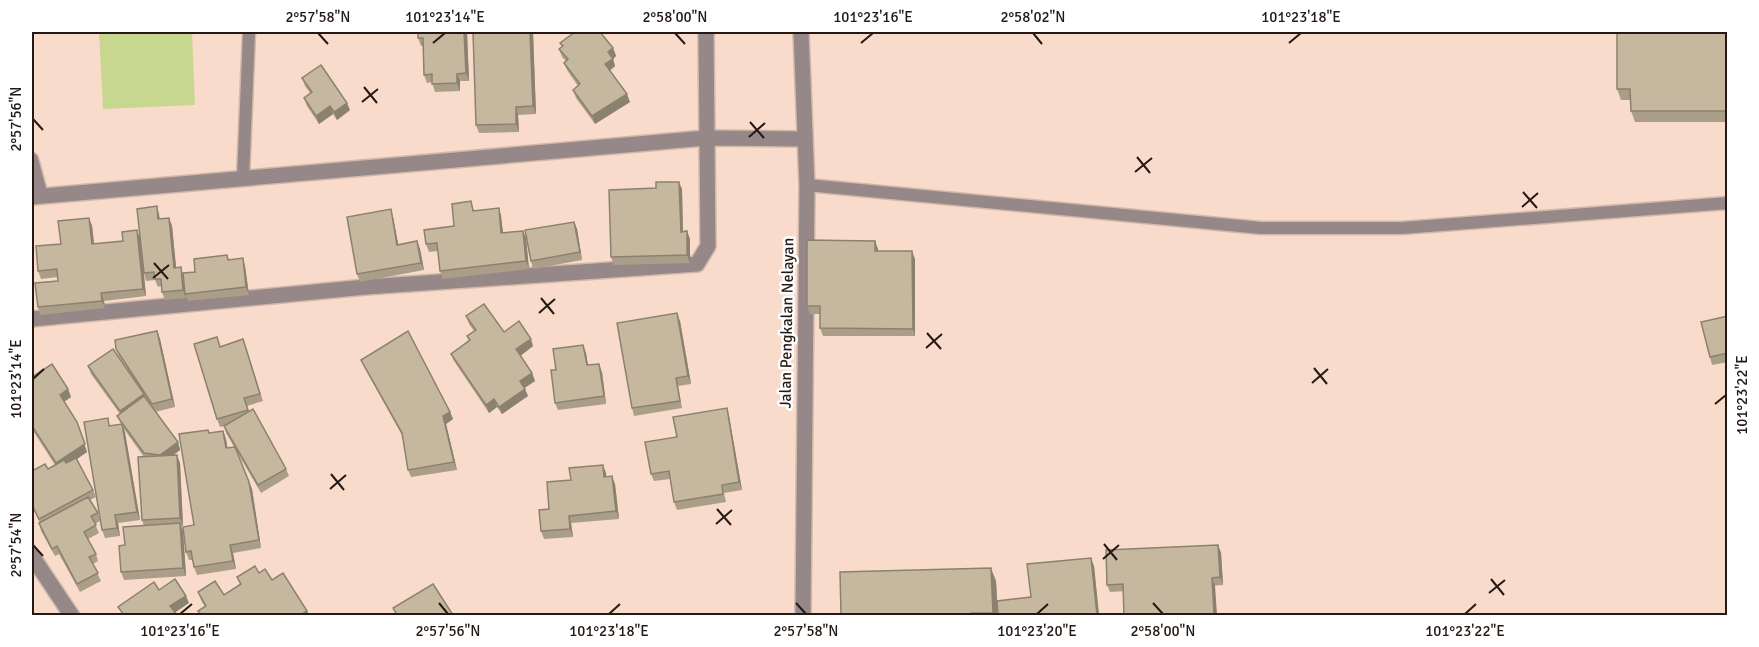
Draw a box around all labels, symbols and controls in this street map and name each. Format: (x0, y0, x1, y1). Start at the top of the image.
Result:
text: 2°57'58"N (285, 8, 351, 26)
text: 101°23'14"E (405, 8, 485, 26)
text: 2°58'00"N (642, 8, 708, 26)
text: 101°23'16"E (833, 8, 913, 26)
text: 2°58'02"N (1000, 8, 1066, 26)
text: 101°23'18"E (1261, 8, 1341, 26)
text: 2°57'56"N (7, 86, 25, 152)
street label: Jalan Pengkalan Nelayan (776, 238, 798, 408)
text: 101°23'14"E (7, 339, 25, 419)
text: 101°23'22"E (1733, 355, 1751, 435)
text: 2°57'54"N (7, 512, 25, 578)
text: 101°23'16"E (140, 622, 220, 640)
text: 2°57'56"N (415, 622, 481, 640)
text: 101°23'18"E (569, 622, 649, 640)
text: 2°57'58"N (773, 622, 839, 640)
text: 101°23'20"E (997, 622, 1077, 640)
text: 2°58'00"N (1130, 622, 1196, 640)
text: 101°23'22"E (1425, 622, 1505, 640)

